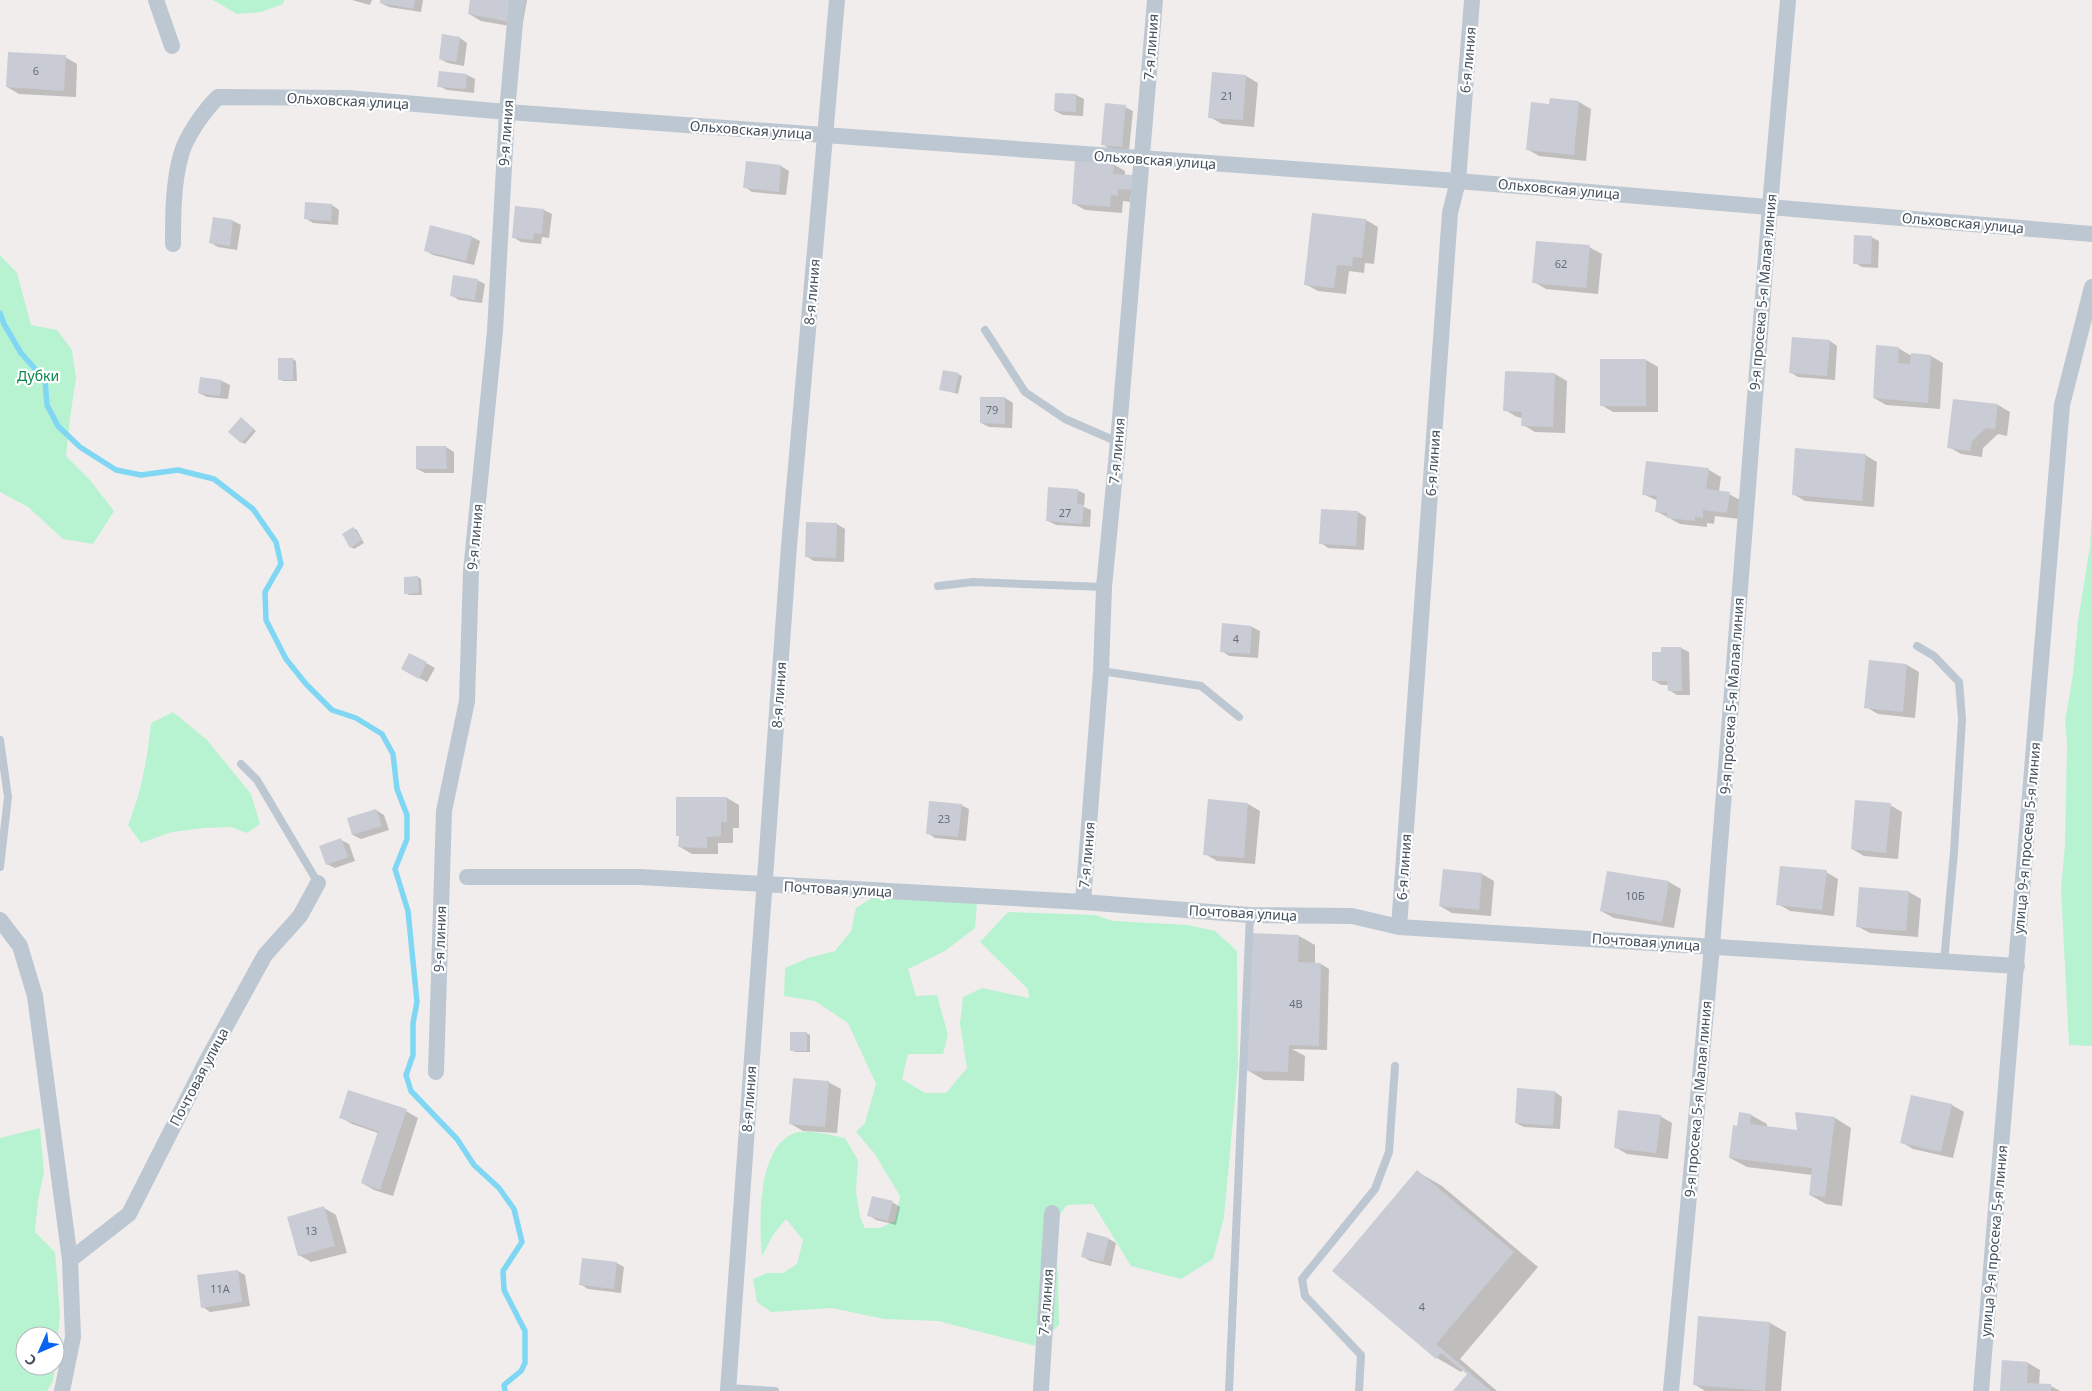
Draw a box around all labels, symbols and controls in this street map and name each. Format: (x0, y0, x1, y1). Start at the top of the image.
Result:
street label: 7-я линия (1139, 13, 1162, 81)
street label: 6-я линия (1455, 26, 1480, 94)
house number: 6 (33, 63, 39, 78)
street label: Ольховская улица (286, 88, 410, 113)
house number: 21 (1221, 88, 1233, 103)
street label: 9-я линия (494, 99, 517, 167)
street label: Ольховская улица (689, 116, 813, 143)
street label: Ольховская улица (1093, 146, 1217, 173)
street label: Ольховская улица (1497, 174, 1621, 203)
street label: 9-я просека 5-я Малая линия (1744, 193, 1781, 391)
street label: Ольховская улица (1901, 208, 2025, 237)
house number: 62 (1555, 256, 1567, 271)
street label: 8-я линия (799, 258, 824, 326)
park label: Дубки (17, 366, 59, 385)
house number: 79 (986, 402, 998, 417)
street label: 7-я линия (1104, 417, 1129, 485)
street label: 6-я линия (1421, 429, 1444, 497)
street label: 9-я линия (462, 503, 487, 571)
house number: 27 (1059, 505, 1071, 520)
street label: 9-я просека 5-я Малая линия (1715, 597, 1748, 795)
house number: 4 (1233, 631, 1240, 646)
street label: 8-я линия (767, 661, 790, 729)
street label: улица 9-я просека 5-я линия (2009, 741, 2044, 935)
house number: 23 (938, 811, 950, 826)
street label: 7-я линия (1074, 821, 1099, 889)
street label: 6-я линия (1392, 833, 1415, 901)
street label: Почтовая улица (783, 876, 893, 901)
house number: 10Б (1625, 888, 1645, 903)
street label: Почтовая улица (1188, 900, 1298, 925)
street label: 9-я линия (429, 905, 450, 973)
street label: Почтовая улица (1591, 928, 1701, 955)
house number: 4В (1289, 996, 1303, 1011)
street label: 9-я просека 5-я Малая линия (1679, 1000, 1716, 1198)
street label: Почтовая улица (165, 1024, 232, 1129)
street label: 8-я линия (737, 1065, 760, 1133)
street label: улица 9-я просека 5-я линия (1976, 1144, 2011, 1338)
house number: 13 (305, 1223, 317, 1238)
street label: 7-я линия (1034, 1268, 1057, 1336)
house number: 11А (210, 1281, 231, 1296)
house number: 4 (1419, 1299, 1426, 1314)
north arrow (15, 1326, 65, 1376)
text: С (21, 1351, 40, 1370)

